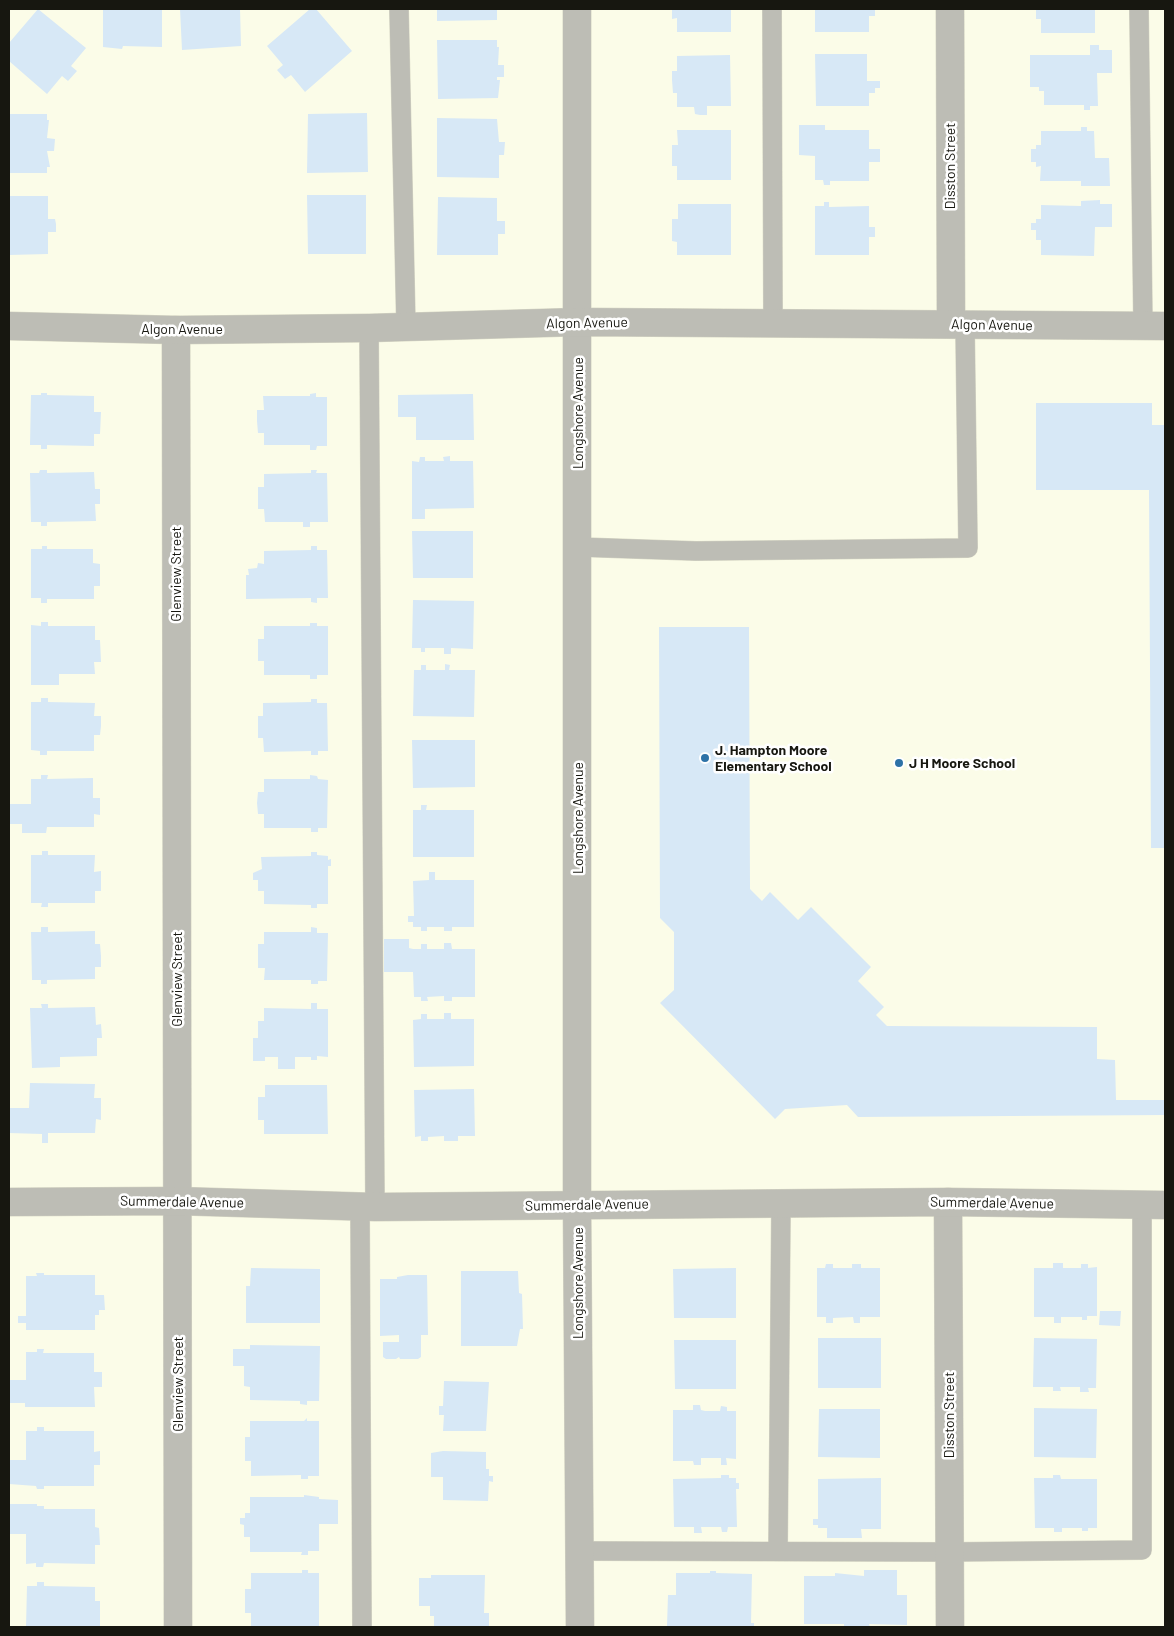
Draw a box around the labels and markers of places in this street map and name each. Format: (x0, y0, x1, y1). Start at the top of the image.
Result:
place label: J. Hampton Moore Elementary School (715, 742, 832, 774)
marker: J. Hampton Moore Elementary School (699, 752, 711, 764)
place label: J H Moore School (909, 755, 1015, 771)
marker: J H Moore School (893, 757, 905, 769)

